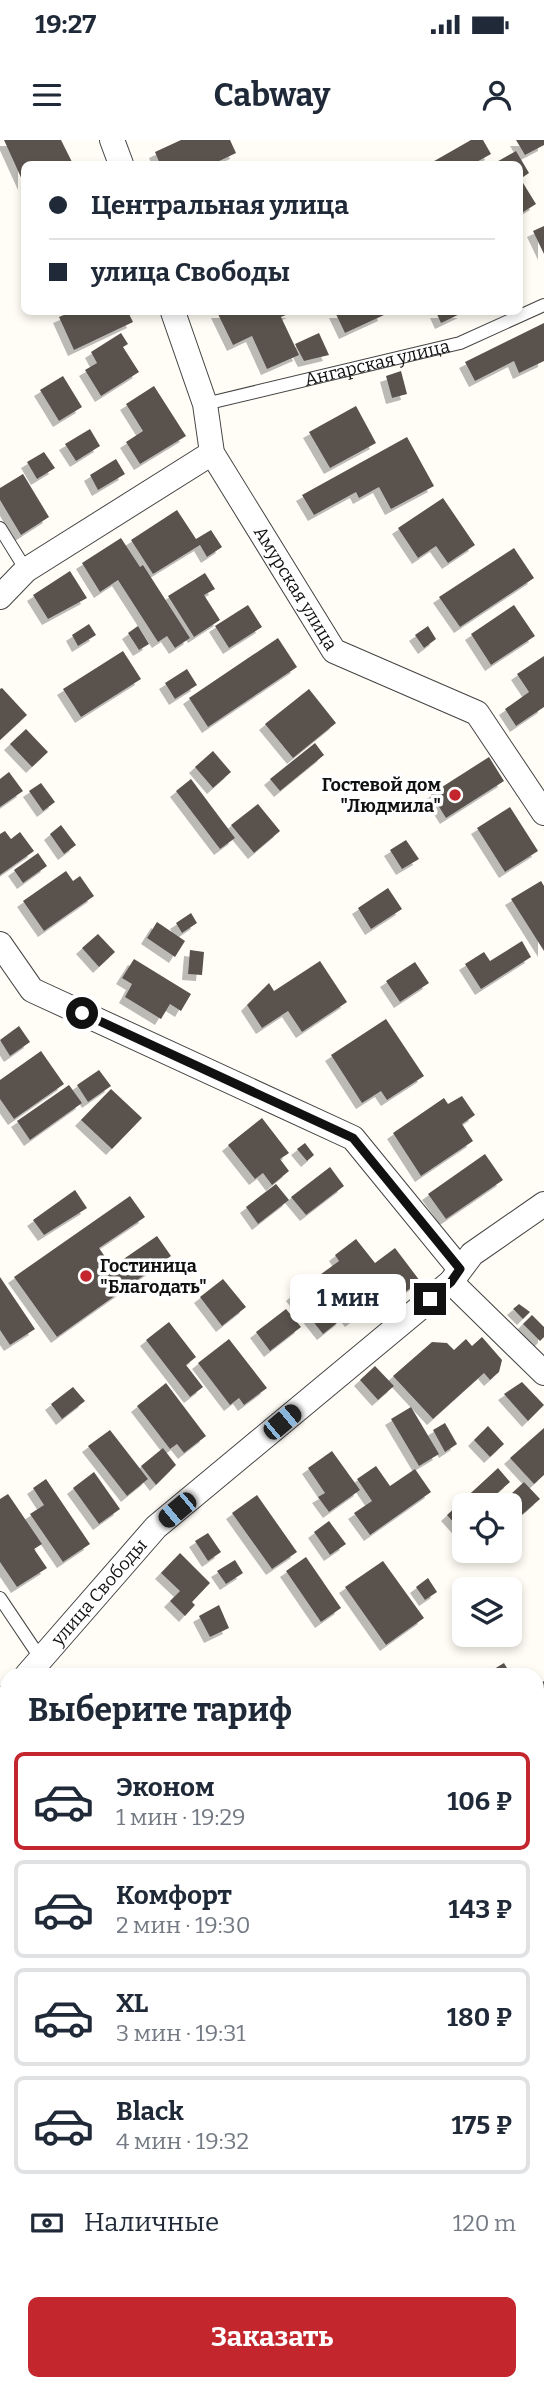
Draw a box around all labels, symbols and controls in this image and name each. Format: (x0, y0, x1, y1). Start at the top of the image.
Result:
text: 19:27 (35, 9, 96, 40)
icon: menu (28, 76, 66, 114)
text: Cabway (214, 76, 330, 114)
icon: person (478, 76, 516, 114)
text: Центральная улица (91, 190, 349, 221)
text: улица Свободы (91, 257, 290, 288)
street label: Ангарская улица (302, 335, 452, 391)
street label: Амурская улица (249, 522, 342, 655)
place label: Гостевой дом "Людмила" (322, 774, 441, 817)
marker: Гостевой дом "Людмила" (447, 787, 463, 803)
route start (66, 997, 98, 1029)
place label: Гостиница "Благодать" (100, 1255, 207, 1298)
marker: Гостиница "Благодать" (78, 1268, 94, 1284)
callout: 1 мин (290, 1274, 406, 1324)
route end (414, 1283, 446, 1315)
text: 1 мин (317, 1284, 379, 1312)
car (260, 1400, 305, 1444)
car (155, 1488, 200, 1532)
map controls (452, 1493, 522, 1647)
button: locate (452, 1493, 522, 1563)
street label: улица Свободы (46, 1534, 152, 1651)
button: layers (452, 1577, 522, 1647)
text: Выберите тариф (28, 1691, 292, 1729)
icon: car (32, 1770, 95, 1833)
text: Эконом (116, 1772, 215, 1803)
text: 106 ₽ (447, 1786, 512, 1817)
text: 1 мин · 19:29 (116, 1803, 245, 1831)
icon: car (32, 1878, 95, 1941)
text: Комфорт (116, 1880, 232, 1911)
text: 143 ₽ (448, 1894, 512, 1925)
text: 2 мин · 19:30 (116, 1911, 250, 1939)
icon: car (32, 1986, 95, 2049)
text: XL (116, 1988, 148, 2019)
text: 180 ₽ (447, 2002, 512, 2033)
text: 3 мин · 19:31 (116, 2019, 246, 2047)
icon: car (32, 2094, 95, 2157)
text: Black (116, 2096, 184, 2127)
text: 175 ₽ (451, 2110, 512, 2141)
text: 4 мин · 19:32 (116, 2127, 249, 2155)
icon: cash (28, 2204, 66, 2242)
text: Наличные (84, 2207, 219, 2238)
text: 120 m (453, 2209, 516, 2237)
button: Заказать (28, 2297, 516, 2377)

